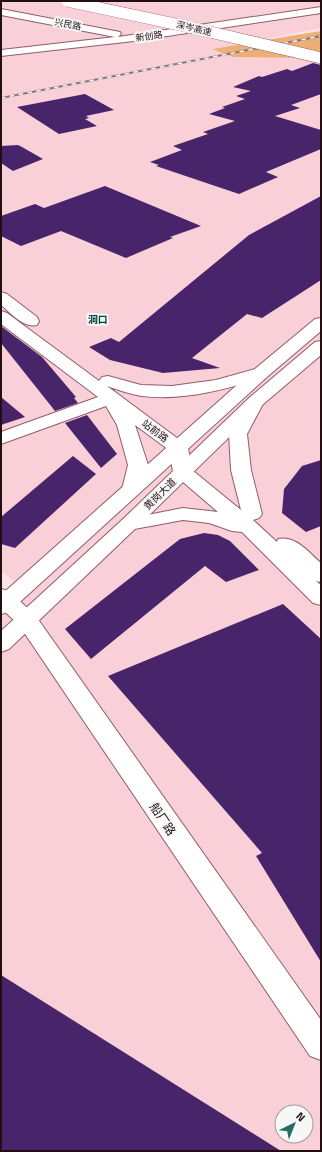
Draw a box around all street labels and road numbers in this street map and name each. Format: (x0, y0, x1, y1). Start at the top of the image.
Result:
street label: 兴民路 (54, 15, 82, 33)
street label: 深岑高速 (175, 18, 213, 38)
street label: 新创路 (135, 28, 163, 44)
street label: 站前路 (139, 416, 171, 446)
street label: 黄岗大道 (140, 475, 180, 513)
street label: 船厂路 (145, 799, 181, 839)

